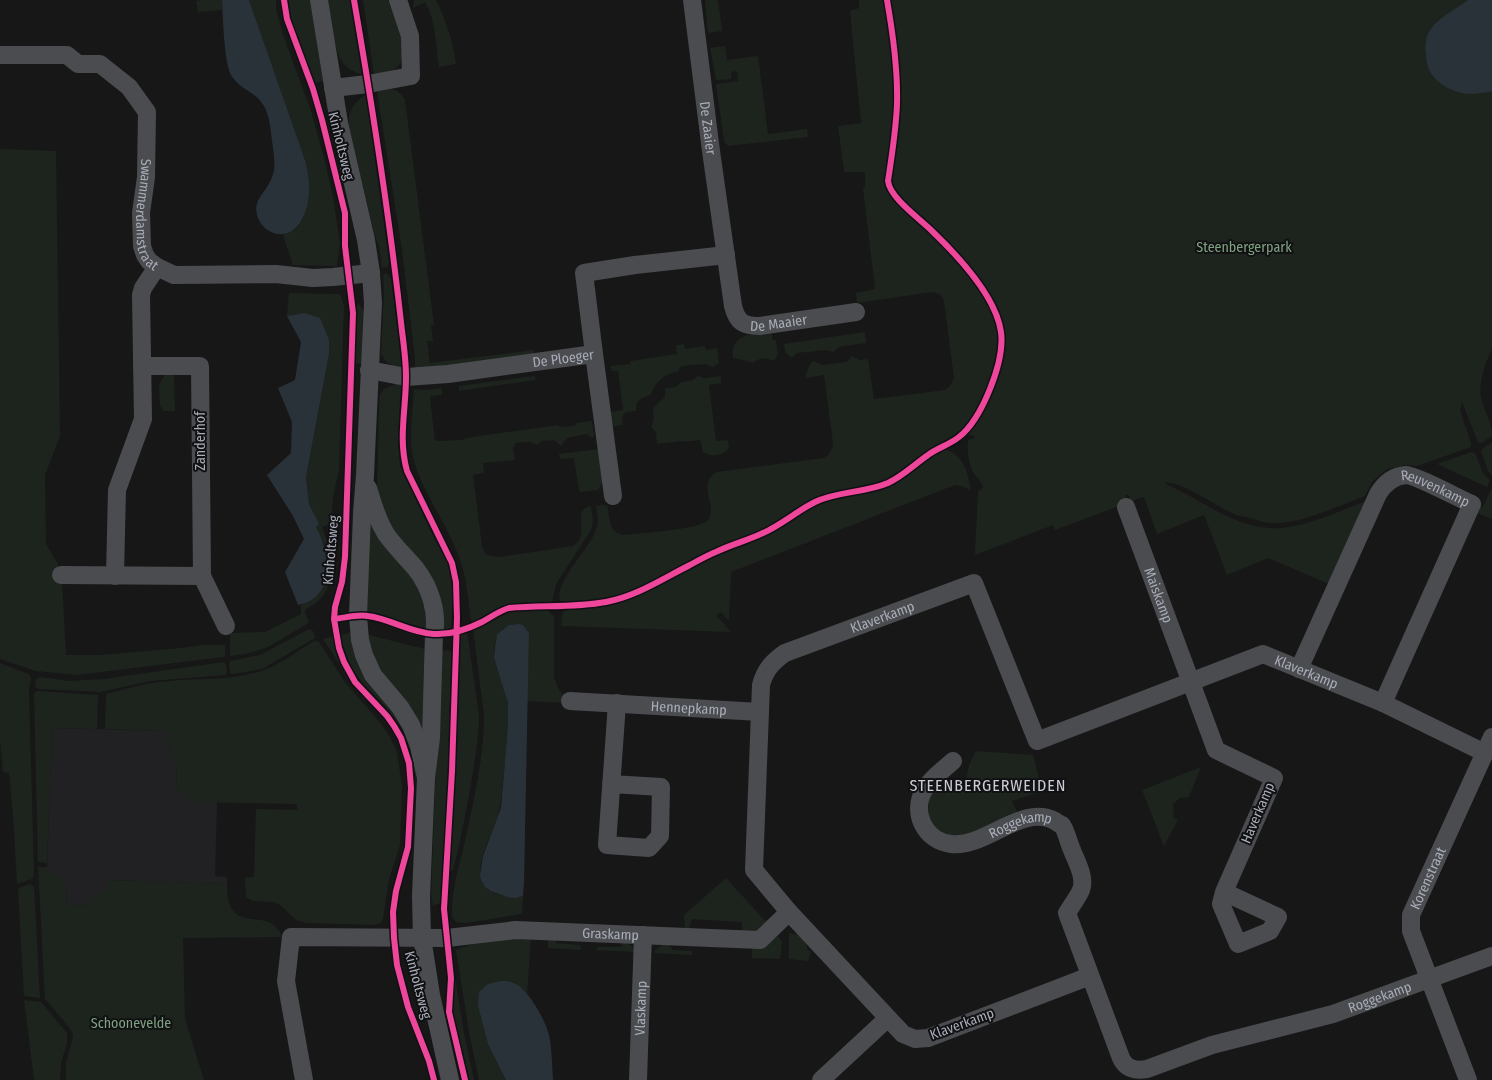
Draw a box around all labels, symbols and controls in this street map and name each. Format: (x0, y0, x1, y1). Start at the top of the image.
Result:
street label: De Zaaier (696, 100, 720, 156)
street label: Kinholtsweg (324, 110, 358, 182)
street label: Swammerdamstraat (132, 159, 162, 274)
park label: Steenbergerpark (1196, 239, 1292, 256)
street label: De Maaier (749, 311, 808, 335)
street label: De Ploeger (531, 346, 595, 371)
street label: Zanderhof (192, 410, 209, 470)
street label: Reuvenkamp (1400, 466, 1472, 510)
street label: Kinholtsweg (319, 514, 343, 586)
street label: Maiskamp (1141, 565, 1177, 625)
street label: Klaverkamp (848, 597, 917, 637)
street label: Klaverkamp (1272, 651, 1341, 692)
street label: Hennepkamp (650, 697, 727, 719)
district label: STEENBERGERWEIDEN (909, 776, 1067, 795)
street label: Haverkamp (1238, 780, 1278, 846)
street label: Roggekamp (986, 808, 1054, 842)
street label: Korenstraat (1406, 844, 1449, 912)
street label: Graskamp (582, 924, 639, 944)
street label: Kinholtsweg (401, 949, 435, 1021)
street label: Roggekamp (1346, 978, 1414, 1016)
street label: Vlaskamp (631, 980, 650, 1036)
street label: Klaverkamp (928, 1005, 996, 1043)
park label: Schoonevelde (91, 1015, 171, 1032)

